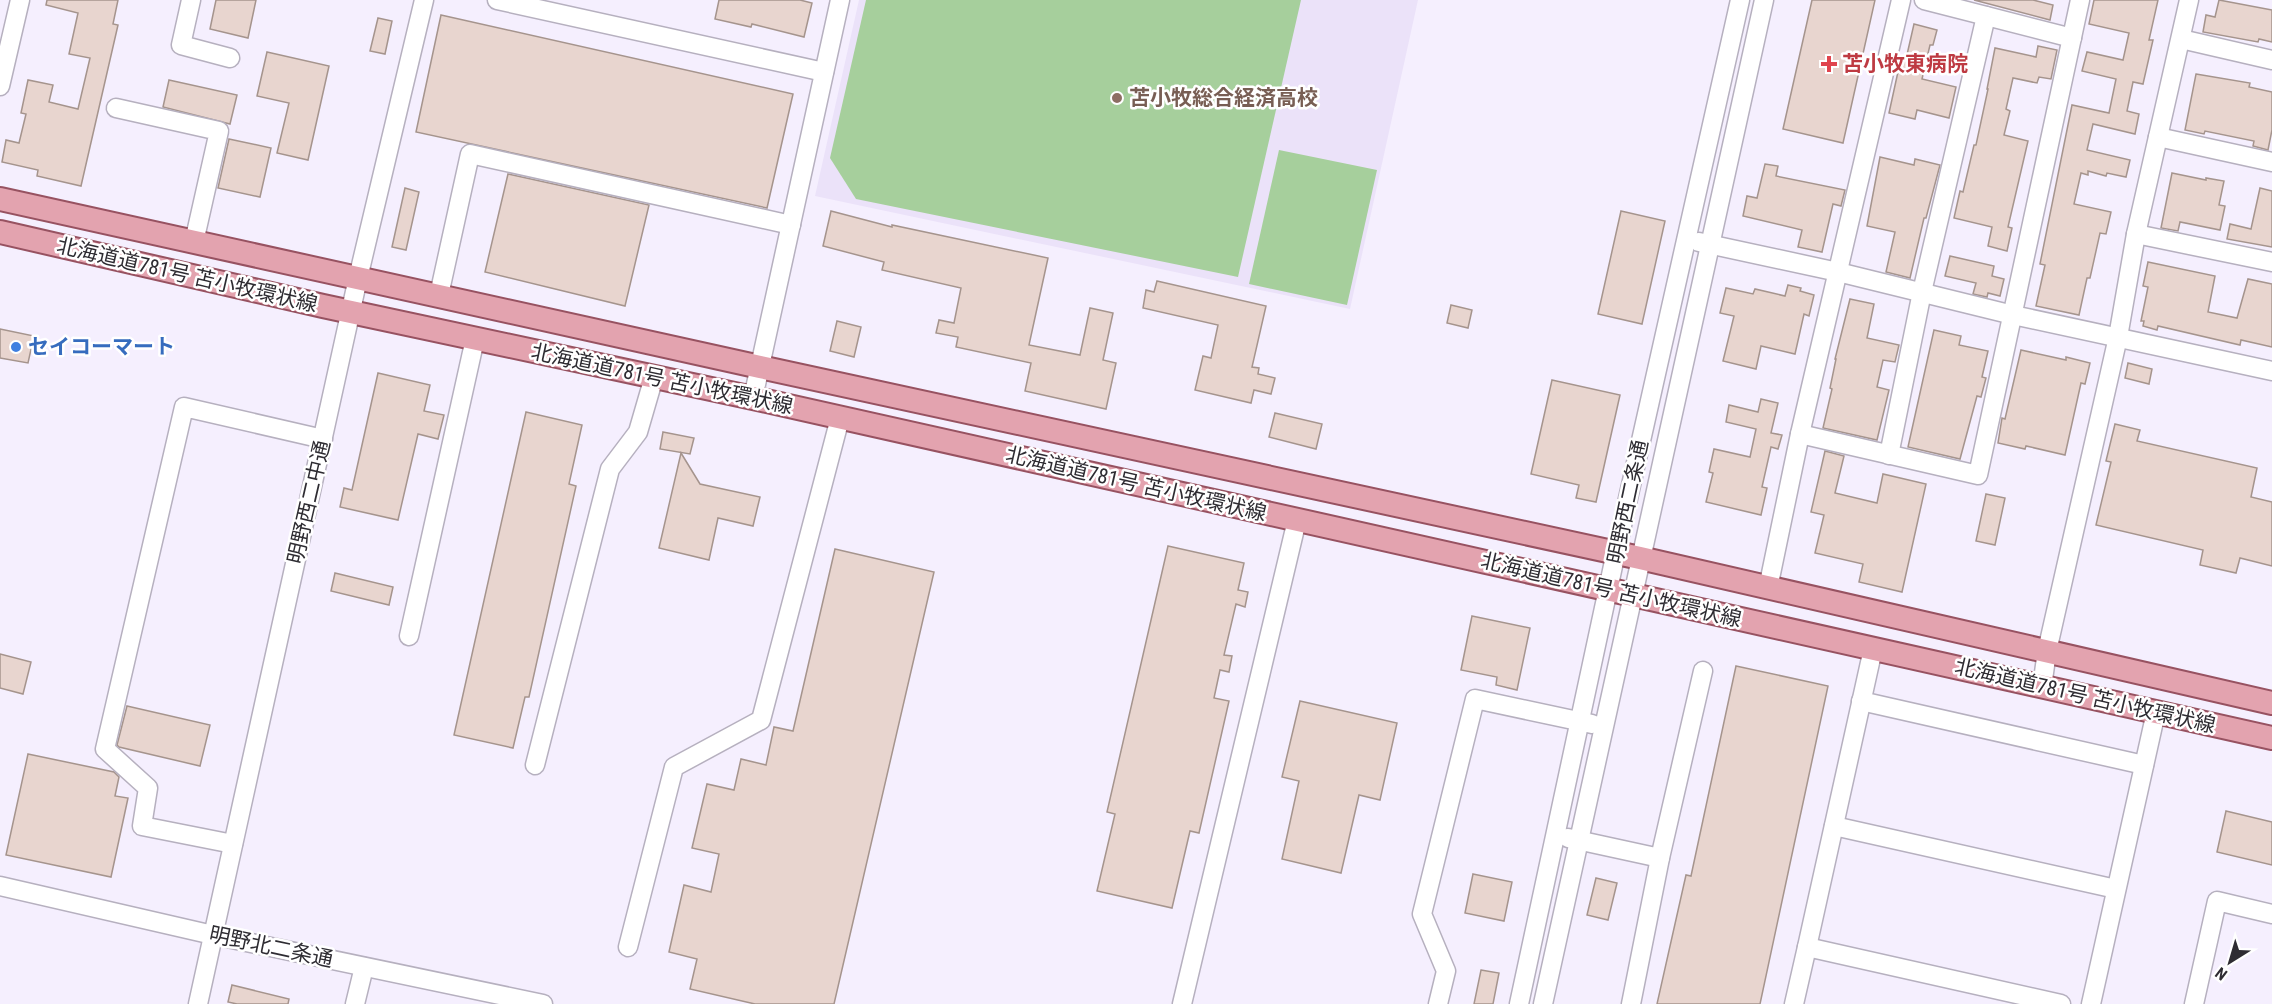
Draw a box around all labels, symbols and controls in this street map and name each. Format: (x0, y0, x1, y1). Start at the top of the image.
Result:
place label: 苫小牧東病院 (1842, 52, 1968, 76)
marker: 苫小牧東病院 (1820, 55, 1838, 73)
place label: 苫小牧総合経済高校 (1129, 86, 1318, 110)
marker: 苫小牧総合経済高校 (1110, 91, 1124, 105)
street label: 北海道道781号 苫小牧環状線 (54, 233, 320, 317)
place label: セイコーマート (28, 335, 175, 359)
marker: セイコーマート (9, 340, 23, 354)
street label: 北海道道781号 苫小牧環状線 (529, 340, 795, 418)
street label: 明野西二中通 (283, 438, 335, 566)
street label: 明野西二条通 (1603, 438, 1653, 566)
street label: 北海道道781号 苫小牧環状線 (1003, 442, 1269, 526)
street label: 北海道道781号 苫小牧環状線 (1478, 548, 1744, 632)
street label: 北海道道781号 苫小牧環状線 (1952, 654, 2218, 738)
street label: 明野北二条通 (207, 922, 335, 972)
north arrow (2200, 932, 2260, 992)
text: N (2212, 963, 2231, 984)

